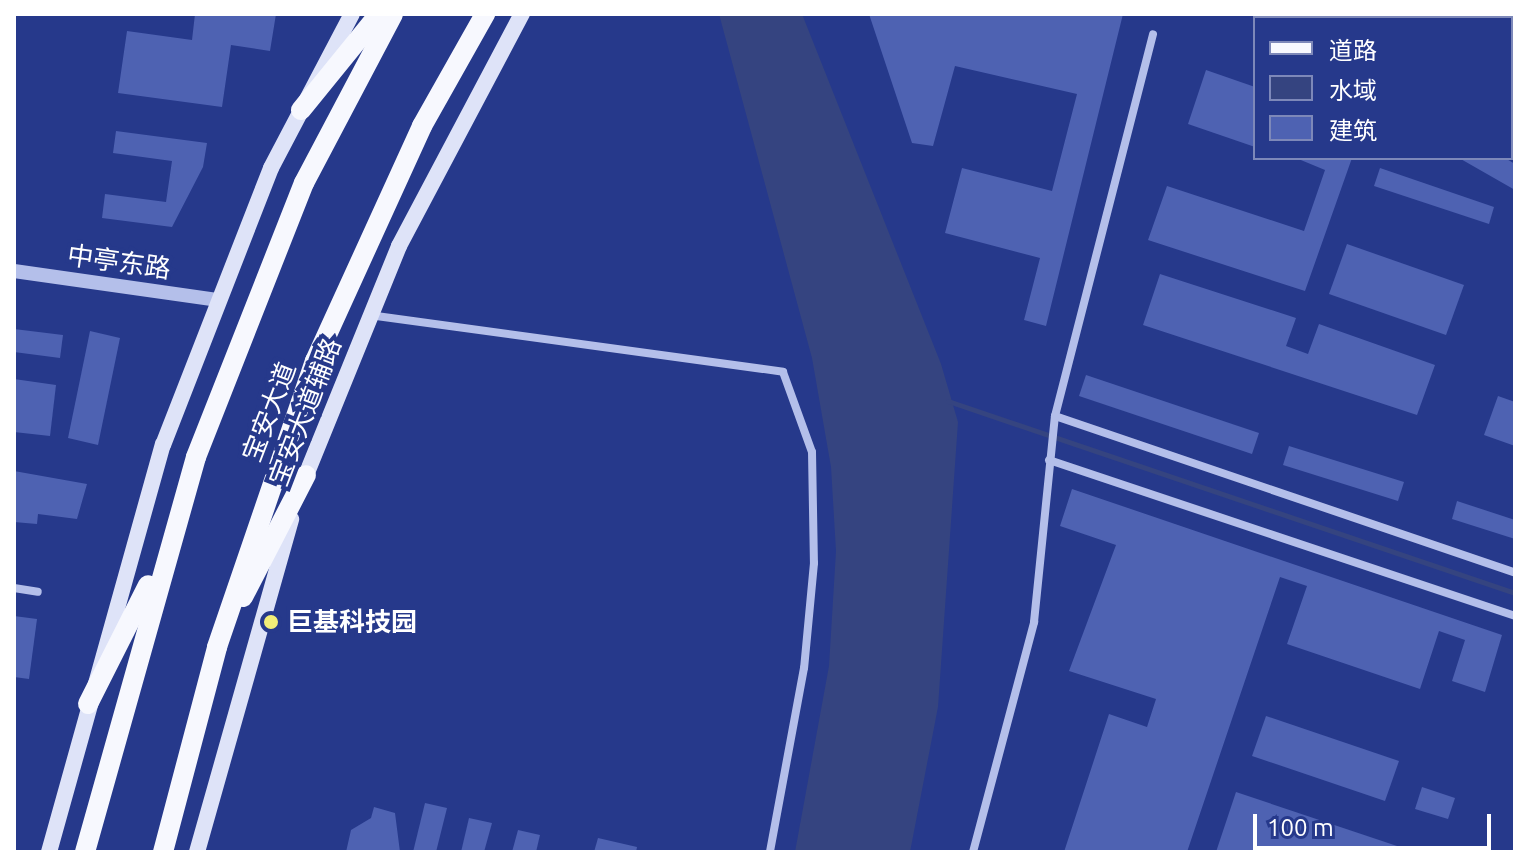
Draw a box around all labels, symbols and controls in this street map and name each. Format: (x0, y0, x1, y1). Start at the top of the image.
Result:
legend (1253, 16, 1513, 160)
text: 道路 (1329, 37, 1377, 64)
text: 水域 (1329, 77, 1377, 104)
text: 建筑 (1329, 117, 1377, 144)
street label: 中亭东路 (65, 239, 173, 285)
street label: 宝安大道辅路 (262, 334, 348, 490)
street label: 宝安大道 (236, 358, 302, 466)
place label: 巨基科技园 (287, 606, 417, 638)
marker: 巨基科技园 (262, 613, 280, 631)
scale bar (1257, 798, 1495, 848)
text: 100 m (1267, 814, 1334, 841)

